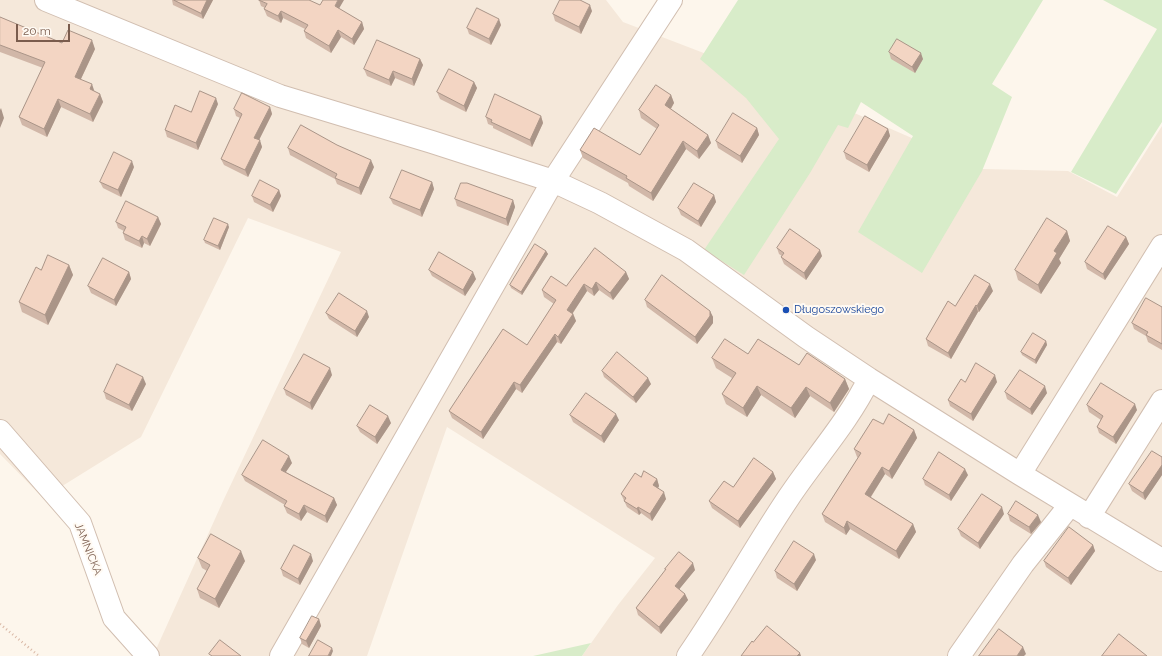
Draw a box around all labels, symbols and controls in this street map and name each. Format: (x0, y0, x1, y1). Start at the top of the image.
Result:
scale bar (18, 16, 72, 42)
text: 20 m (23, 24, 51, 38)
place label: Długoszowskiego (794, 303, 884, 317)
marker: Długoszowskiego (781, 305, 791, 315)
street label: JAMNICKA (71, 521, 105, 577)

